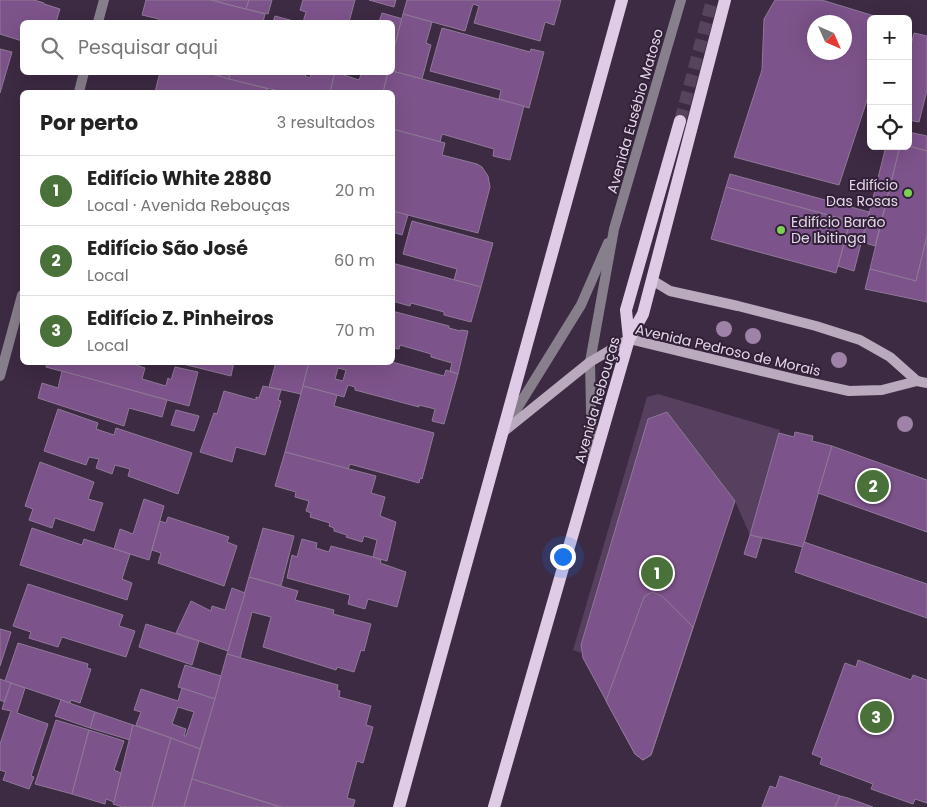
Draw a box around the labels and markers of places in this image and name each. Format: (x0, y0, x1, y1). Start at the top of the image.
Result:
place label: Edifício Das Rosas (826, 175, 898, 211)
marker: Edifício Das Rosas (902, 187, 914, 199)
place label: Edifício Barão De Ibitinga (791, 212, 886, 248)
marker: Edifício Barão De Ibitinga (775, 224, 787, 236)
pin: 2 (857, 467, 889, 505)
pin: 1 (641, 554, 673, 592)
pin: 3 (860, 698, 892, 736)

